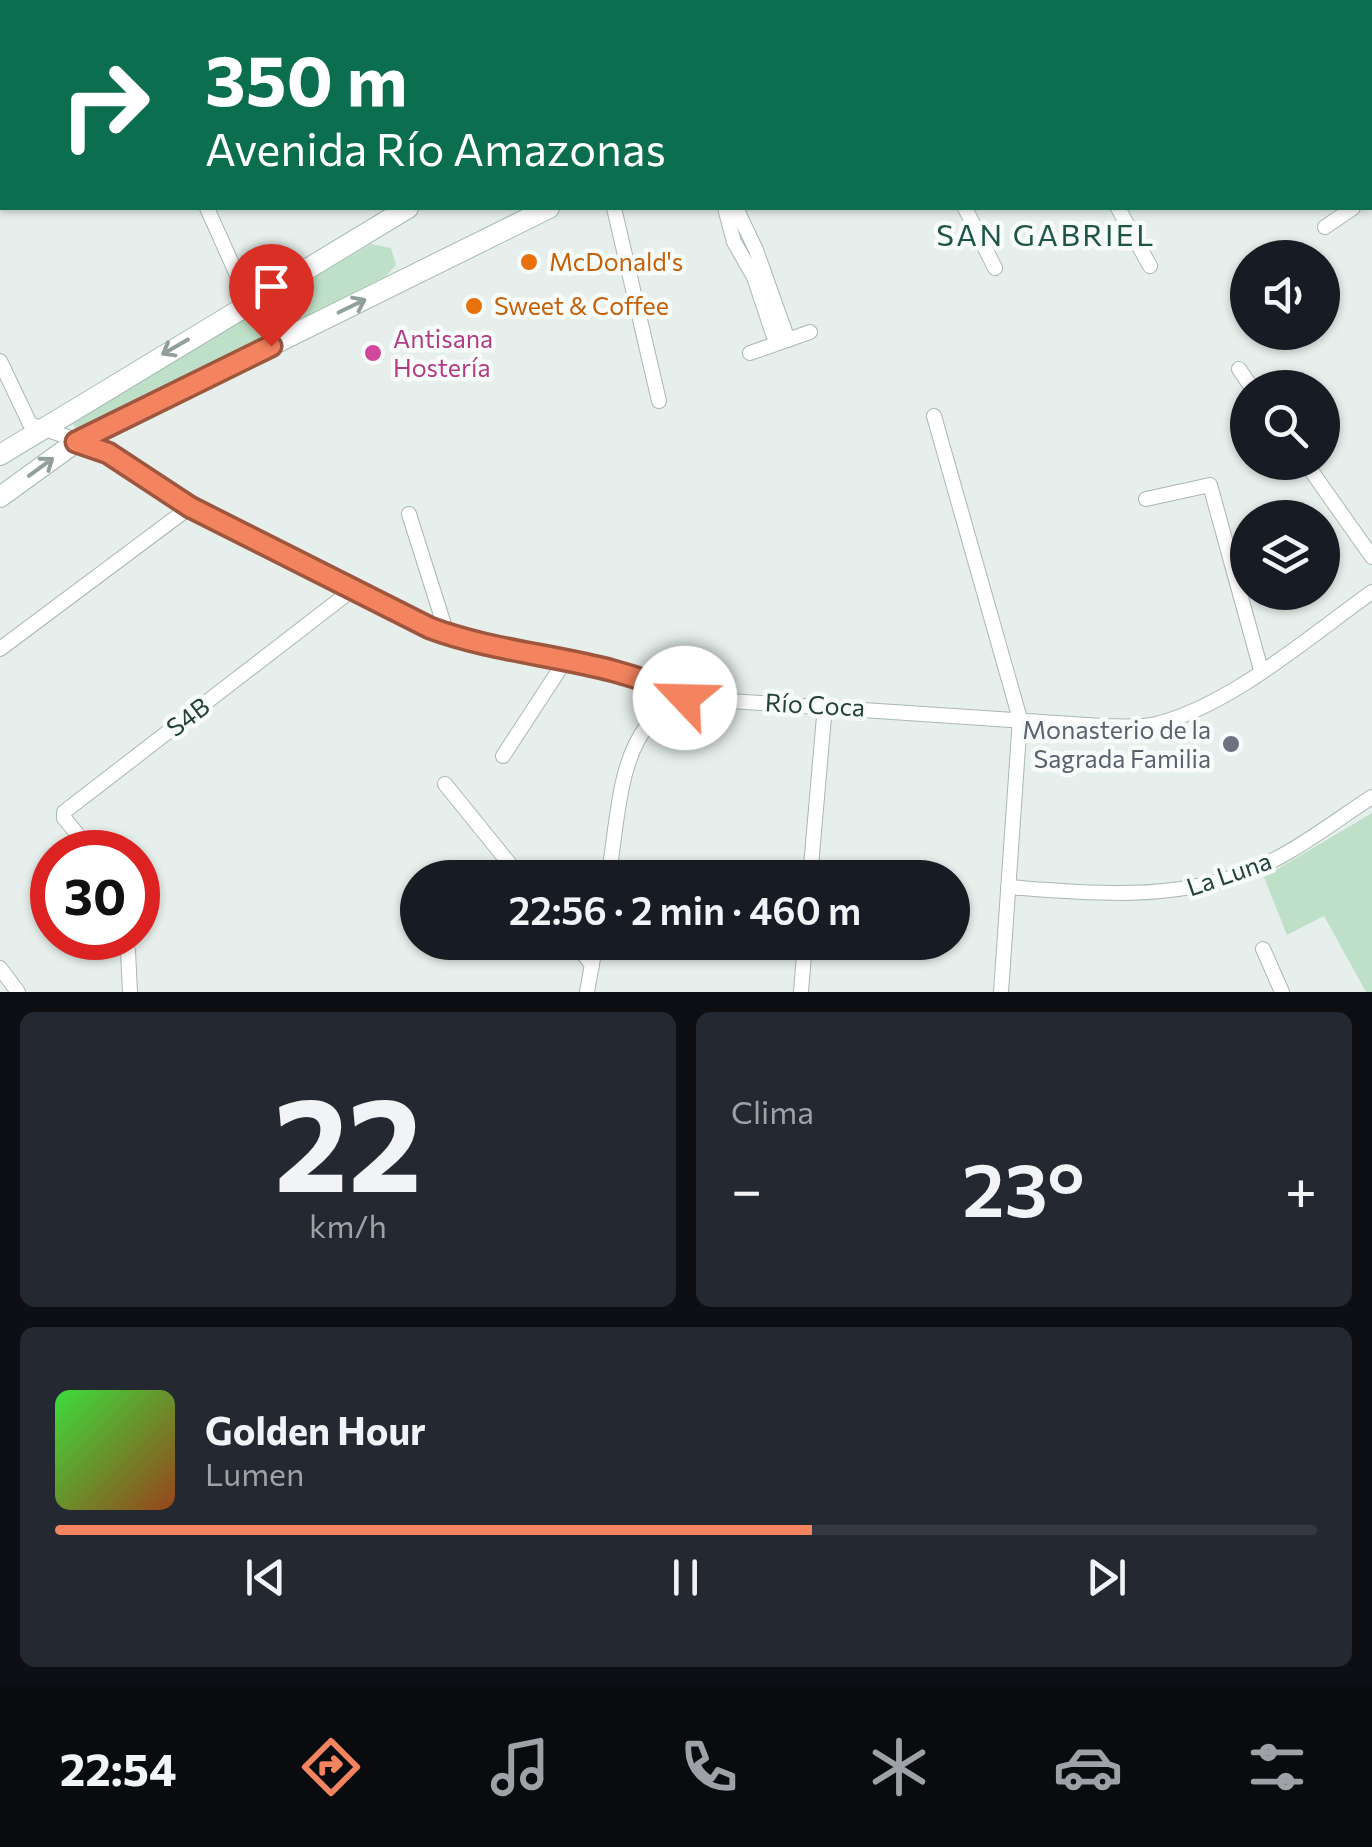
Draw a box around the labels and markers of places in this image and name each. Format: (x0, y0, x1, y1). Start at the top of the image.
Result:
pin (229, 244, 314, 347)
place label: McDonald's (549, 246, 683, 276)
marker: McDonald's (518, 251, 540, 273)
place label: Sweet & Coffee (494, 290, 669, 320)
marker: Sweet & Coffee (463, 295, 485, 317)
place label: Antisana Hostería (393, 323, 493, 382)
marker: Antisana Hostería (362, 342, 384, 364)
place label: Monasterio de la Sagrada Familia (1022, 714, 1211, 773)
marker: Monasterio de la Sagrada Familia (1220, 733, 1242, 755)

